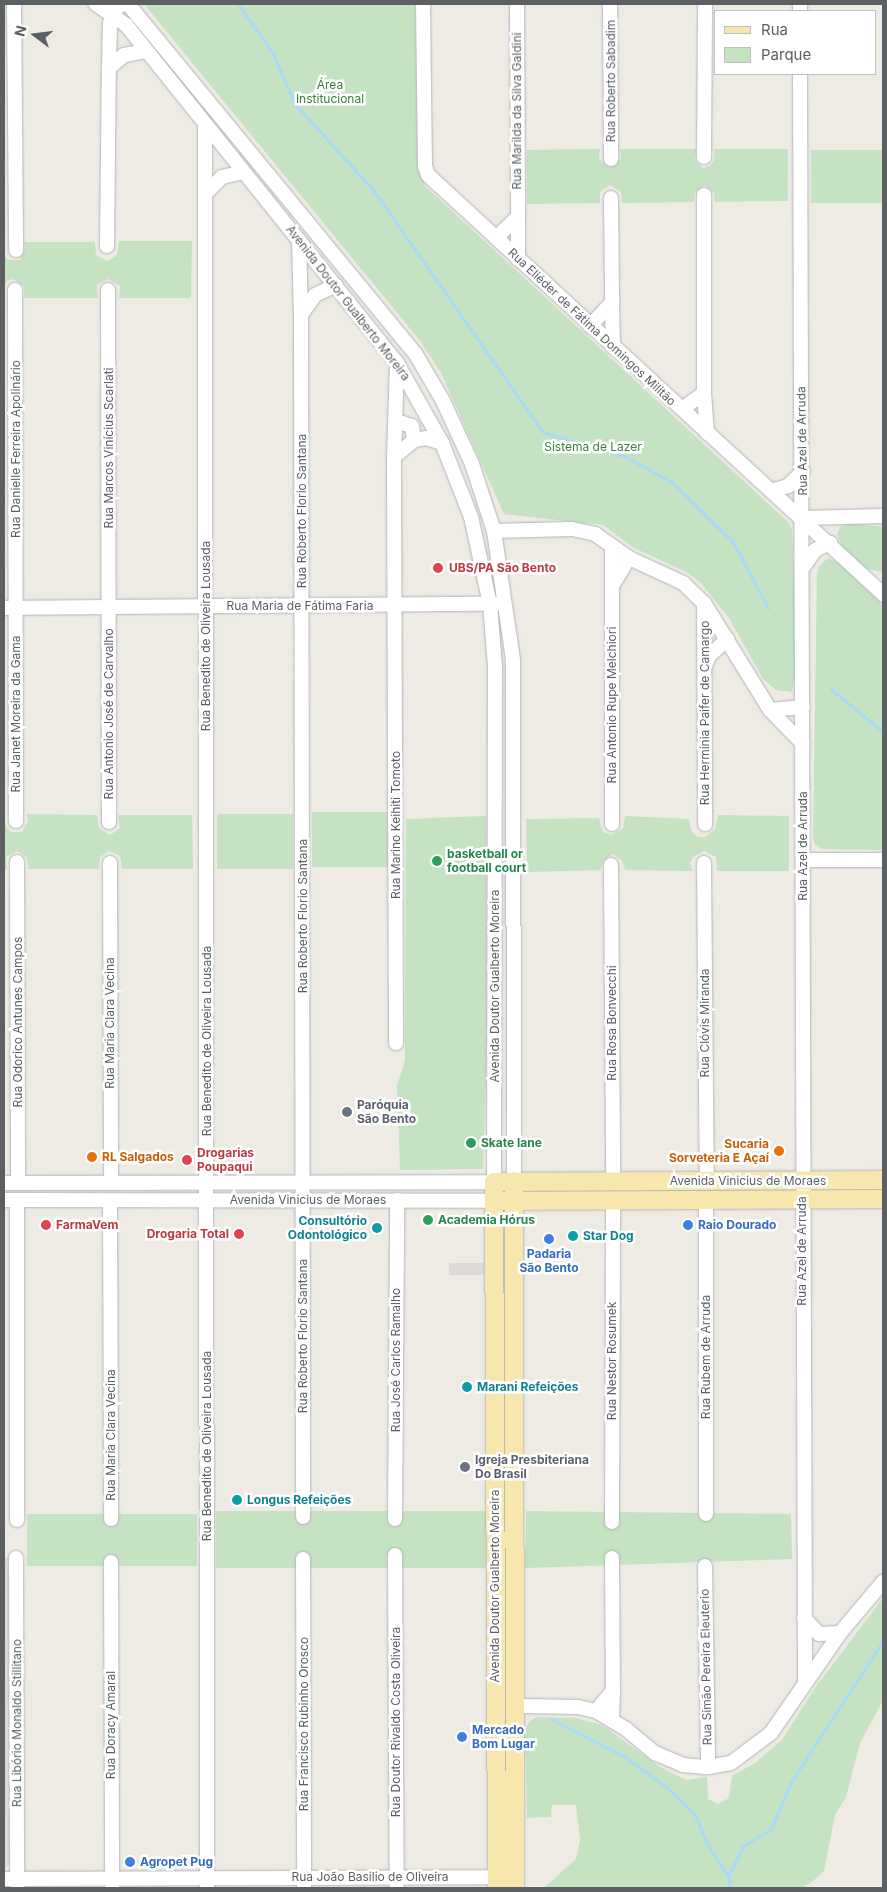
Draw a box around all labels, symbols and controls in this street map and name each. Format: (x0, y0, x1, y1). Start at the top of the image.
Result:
north arrow (10, 10, 60, 60)
legend (714, 10, 877, 75)
street label: Rua Roberto Sabadim (604, 20, 618, 142)
text: Rua (761, 20, 788, 39)
text: N (10, 24, 30, 38)
street label: Rua Marilda da Silva Galdini (510, 32, 524, 190)
text: Parque (761, 45, 811, 64)
park label: Área Institucional (296, 78, 364, 106)
street label: Avenida Doutor Gualberto Moreira (283, 223, 413, 383)
street label: Rua Eliéder de Fátima Domingos Militão (505, 245, 679, 409)
street label: Rua Danielle Ferreira Apolinário (9, 360, 23, 538)
street label: Rua Marcos Vinícius Scarlati (102, 368, 116, 528)
street label: Rua Azel de Arruda (794, 386, 810, 496)
street label: Rua Roberto Florio Santana (295, 434, 309, 588)
park label: Sistema de Lazer (544, 440, 642, 454)
street label: Rua Benedito de Oliveira Lousada (199, 541, 213, 731)
marker: UBS/PA São Bento (431, 561, 445, 575)
place label: UBS/PA São Bento (449, 561, 556, 575)
street label: Rua Maria de Fátima Faria (227, 599, 373, 613)
street label: Rua Hermínia Paifer de Camargo (698, 621, 712, 805)
street label: Rua Antonio Rupe Melchiori (605, 627, 619, 783)
street label: Rua Antonio José de Carvalho (102, 628, 116, 800)
street label: Rua Janet Moreira da Gama (9, 635, 23, 793)
street label: Rua Marino Keihiti Tomoto (389, 751, 403, 899)
street label: Rua Azel de Arruda (796, 791, 810, 901)
street label: Rua Roberto Florio Santana (296, 839, 310, 993)
place label: basketball or football court (447, 847, 526, 875)
marker: basketball or football court (431, 855, 443, 867)
street label: Avenida Doutor Gualberto Moreira (488, 890, 502, 1082)
street label: Rua Odorico Antunes Campos (11, 937, 25, 1107)
street label: Rua Benedito de Oliveira Lousada (200, 946, 214, 1136)
street label: Rua Maria Clara Vecina (103, 957, 117, 1089)
street label: Rua Rosa Bonvecchi (605, 965, 619, 1081)
street label: Rua Clóvis Miranda (698, 968, 712, 1078)
place label: Paróquia São Bento (357, 1098, 416, 1126)
marker: Paróquia São Bento (341, 1106, 353, 1118)
place label: Skate lane (481, 1136, 542, 1150)
marker: Skate lane (465, 1137, 477, 1149)
place label: Sucaria Sorveteria E Açaí (669, 1137, 769, 1165)
marker: Sucaria Sorveteria E Açaí (773, 1145, 785, 1157)
place label: Drogarias Poupaqui (197, 1146, 254, 1174)
place label: RL Salgados (102, 1150, 174, 1164)
marker: RL Salgados (86, 1151, 98, 1163)
marker: Drogarias Poupaqui (181, 1154, 193, 1166)
street label: Avenida Vinicius de Moraes (670, 1174, 826, 1188)
street label: Avenida Vinicius de Moraes (230, 1193, 386, 1207)
street label: Rua Azel de Arruda (795, 1196, 809, 1306)
place label: Academia Hórus (438, 1213, 535, 1227)
place label: Consultório Odontológico (288, 1214, 367, 1242)
marker: Academia Hórus (422, 1214, 434, 1226)
place label: FarmaVem (56, 1218, 118, 1232)
place label: Raio Dourado (698, 1218, 776, 1232)
marker: FarmaVem (40, 1219, 52, 1231)
marker: Raio Dourado (682, 1219, 694, 1231)
marker: Consultório Odontológico (371, 1222, 383, 1234)
place label: Drogaria Total (147, 1227, 229, 1241)
marker: Drogaria Total (233, 1228, 245, 1240)
place label: Star Dog (583, 1229, 634, 1243)
marker: Star Dog (567, 1230, 579, 1242)
marker: Padaria São Bento (543, 1233, 555, 1245)
place label: Padaria São Bento (519, 1247, 579, 1275)
street label: Rua Roberto Florio Santana (296, 1259, 310, 1413)
street label: Rua José Carlos Ramalho (389, 1288, 403, 1432)
street label: Rua Rubem de Arruda (699, 1295, 713, 1419)
street label: Rua Nestor Rosumek (605, 1302, 619, 1420)
street label: Rua Benedito de Oliveira Lousada (200, 1351, 214, 1541)
street label: Rua Maria Clara Vecina (104, 1369, 118, 1501)
place label: Marani Refeições (477, 1380, 578, 1394)
marker: Marani Refeições (461, 1381, 473, 1393)
place label: Igreja Presbiteriana Do Brasil (475, 1453, 589, 1481)
marker: Igreja Presbiteriana Do Brasil (459, 1461, 471, 1473)
street label: Avenida Doutor Gualberto Moreira (488, 1490, 502, 1682)
place label: Longus Refeições (247, 1493, 351, 1507)
marker: Longus Refeições (231, 1494, 243, 1506)
street label: Rua Simão Pereira Eleuterio (697, 1589, 715, 1745)
street label: Rua Doutor Rivaldo Costa Oliveira (389, 1627, 403, 1817)
street label: Rua Francisco Rubinho Orosco (297, 1637, 311, 1811)
street label: Rua Libório Monaldo Stillitano (10, 1639, 24, 1807)
street label: Rua Doracy Amaral (104, 1671, 118, 1779)
place label: Mercado Bom Lugar (472, 1723, 535, 1751)
marker: Mercado Bom Lugar (456, 1731, 468, 1743)
place label: Agropet Pug (140, 1855, 213, 1869)
marker: Agropet Pug (124, 1856, 136, 1868)
street label: Rua João Basilio de Oliveira (292, 1870, 448, 1884)

